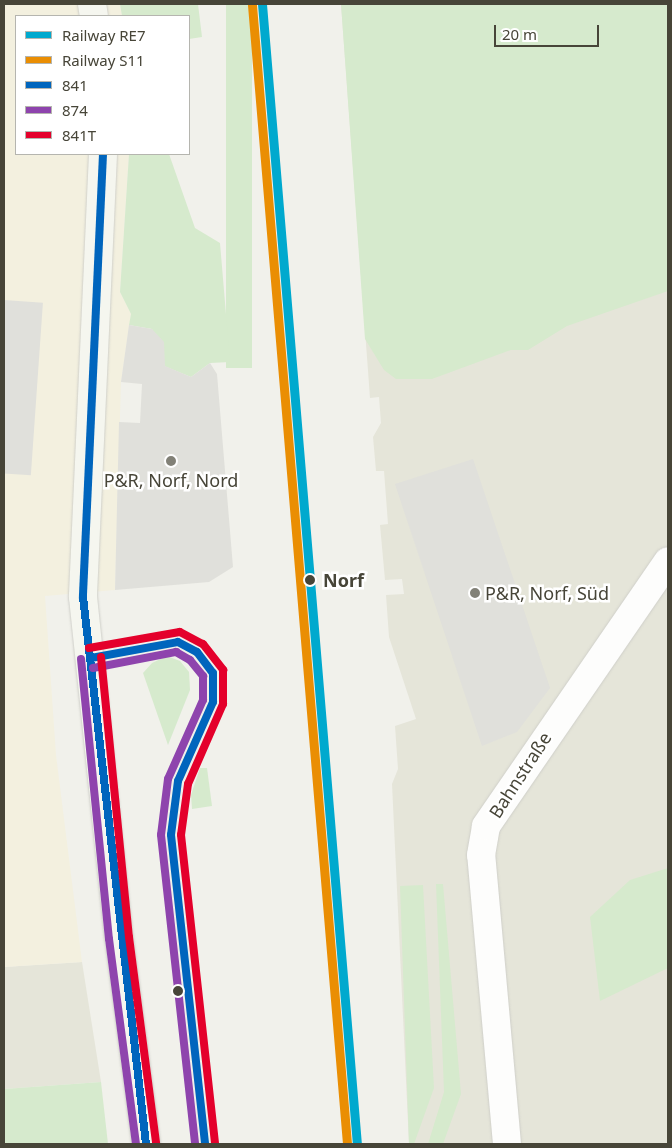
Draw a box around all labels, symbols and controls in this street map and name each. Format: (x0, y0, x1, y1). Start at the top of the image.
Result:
legend (15, 15, 190, 155)
scale bar (497, 15, 602, 47)
text: 20 m (502, 24, 537, 44)
text: Railway RE7 (62, 25, 146, 45)
text: Railway S11 (62, 50, 145, 70)
text: 841 (62, 75, 88, 95)
text: 874 (62, 100, 88, 120)
text: 841T (62, 125, 96, 145)
marker: P&R, Norf, Nord (165, 455, 177, 467)
place label: P&R, Norf, Nord (104, 469, 238, 491)
place label: Norf (323, 569, 364, 591)
marker: Norf (301, 571, 319, 589)
place label: P&R, Norf, Süd (485, 582, 609, 604)
marker: P&R, Norf, Süd (469, 587, 481, 599)
street label: Bahnstraße (484, 728, 556, 822)
unlabelled marker (173, 986, 183, 996)

